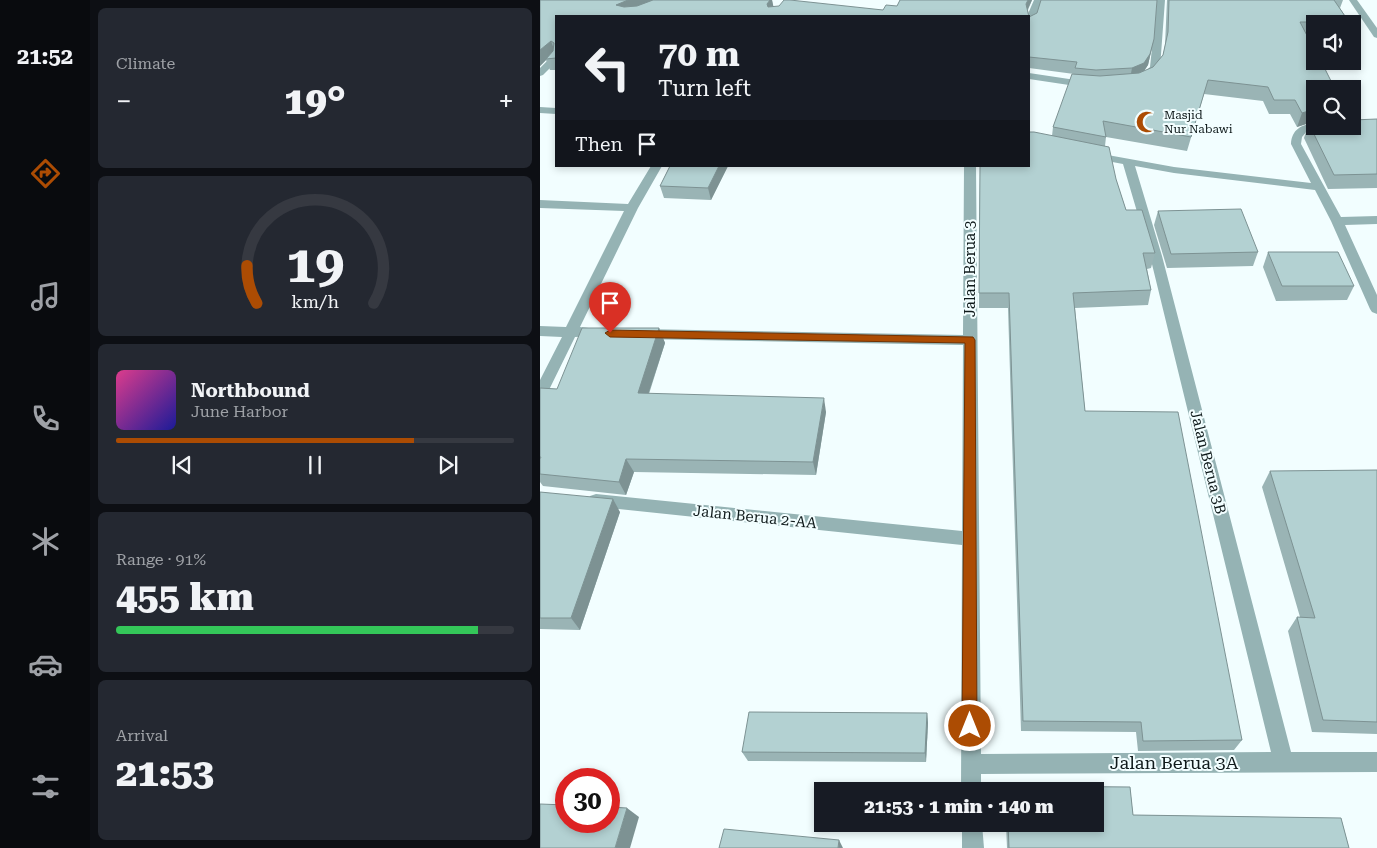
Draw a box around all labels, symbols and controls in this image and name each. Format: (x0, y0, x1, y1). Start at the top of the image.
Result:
map controls (1306, 15, 1361, 135)
button: sound (1306, 15, 1361, 70)
text: 70 m (658, 34, 740, 75)
icon: left (575, 35, 640, 100)
text: 21:52 (17, 44, 73, 69)
text: Climate (116, 54, 175, 73)
text: Turn left (658, 76, 751, 101)
text: 19° (284, 79, 346, 123)
button: search (1306, 80, 1361, 135)
text: − (116, 85, 132, 118)
text: + (498, 85, 514, 118)
place label: Masjid Nur Nabawi (1164, 108, 1233, 136)
mosque icon: Masjid Nur Nabawi (1134, 109, 1160, 135)
icon: arrive (633, 130, 661, 158)
text: Then (575, 133, 623, 156)
icon: directions (28, 156, 63, 191)
street label: Jalan Berua 3 (961, 221, 979, 317)
text: 19 (286, 234, 344, 295)
icon: music (28, 279, 63, 314)
pin (589, 282, 631, 333)
icon: arrive (596, 289, 624, 317)
text: km/h (291, 291, 339, 312)
text: Northbound (191, 379, 310, 402)
icon: phone (28, 401, 63, 436)
text: June Harbor (191, 402, 288, 421)
street label: Jalan Berua 3B (1186, 408, 1230, 516)
icon: previous (168, 451, 196, 479)
icon: pause (301, 451, 329, 479)
icon: next (434, 451, 462, 479)
street label: Jalan Berua 2-AA (692, 502, 818, 532)
icon: climate (28, 524, 63, 559)
text: Range · 91% (116, 550, 206, 569)
text: 455 km (116, 575, 254, 619)
icon: car (28, 647, 63, 682)
position arrow (943, 699, 995, 751)
text: Arrival (116, 726, 168, 745)
text: 21:53 (116, 751, 214, 795)
street label: Jalan Berua 3A (1110, 752, 1239, 773)
speed limit sign: 30 (555, 768, 620, 833)
icon: filters (28, 769, 63, 804)
text: 21:53 · 1 min · 140 m (864, 795, 1054, 818)

